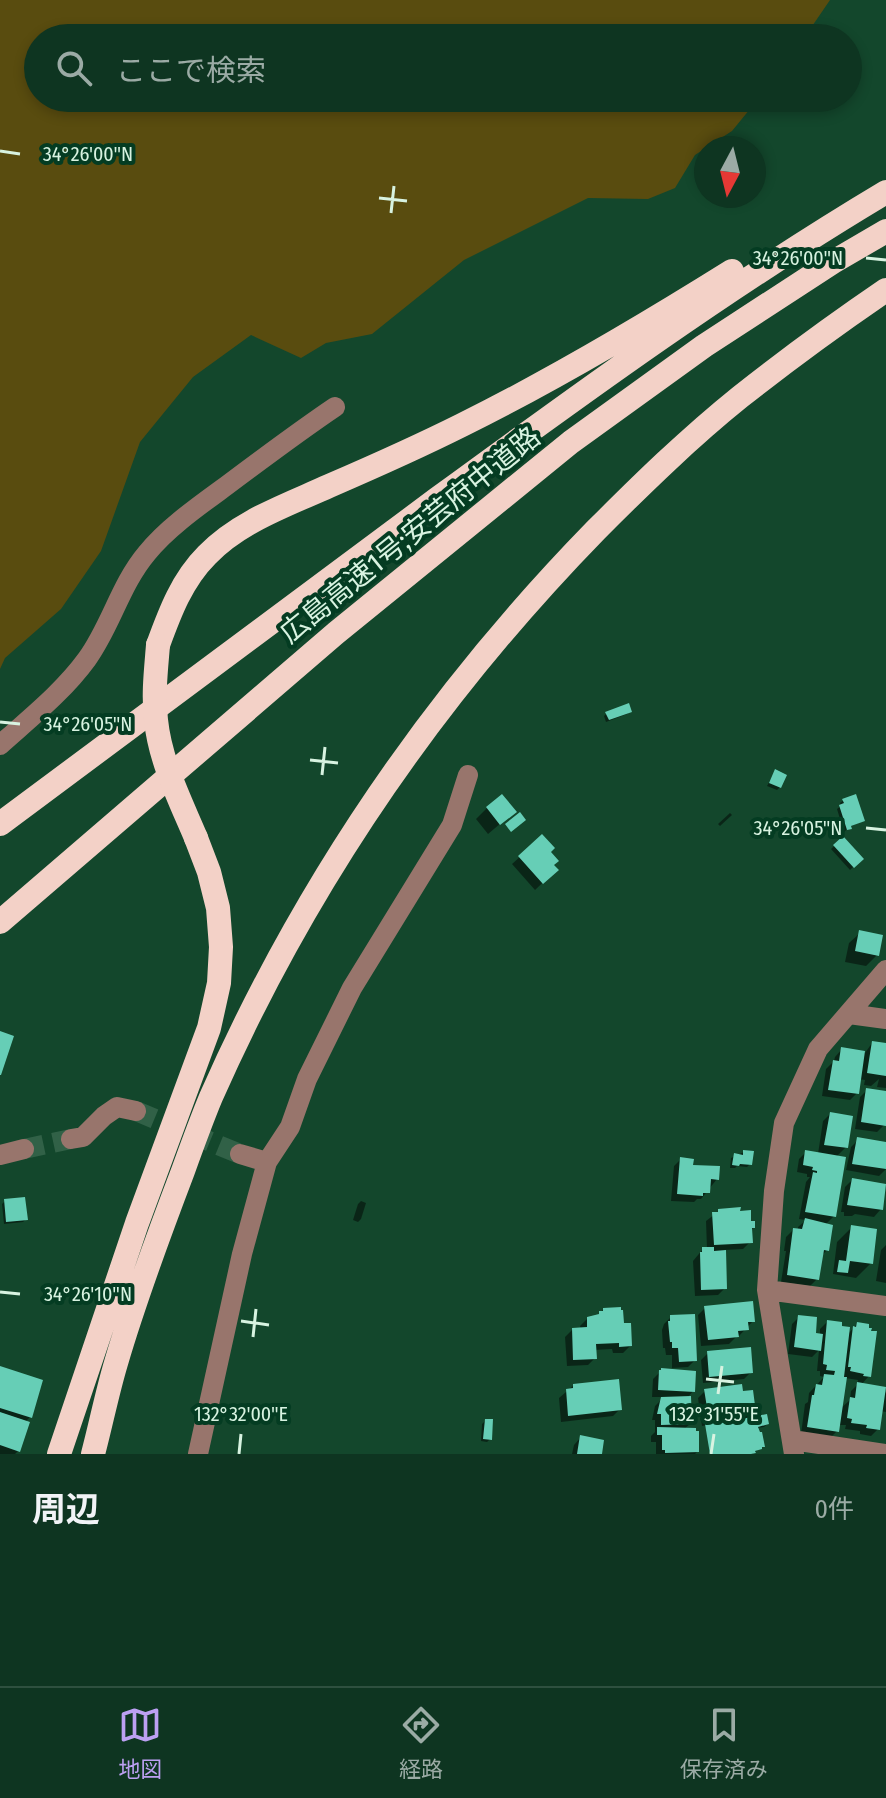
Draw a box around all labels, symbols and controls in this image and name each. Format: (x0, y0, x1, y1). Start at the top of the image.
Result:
search box (24, 24, 862, 112)
icon: search (52, 46, 96, 90)
text: ここで検索 (116, 53, 266, 89)
north arrow (694, 136, 766, 208)
text: 34°26'00"N (43, 142, 133, 166)
text: 34°26'00"N (753, 246, 843, 270)
street label: 広島高速1号;安芸府中道路 (273, 420, 547, 650)
text: 34°26'05"N (44, 712, 132, 736)
text: 34°26'05"N (754, 816, 842, 840)
text: 34°26'10"N (44, 1282, 132, 1306)
text: 132°32'00"E (194, 1402, 288, 1426)
text: 132°31'55"E (669, 1402, 759, 1426)
text: 周辺 (32, 1489, 100, 1530)
text: 0件 (814, 1494, 854, 1525)
tab: 地図 (118, 1703, 162, 1783)
tab: 経路 (399, 1703, 443, 1783)
tab: 保存済み (680, 1703, 768, 1783)

